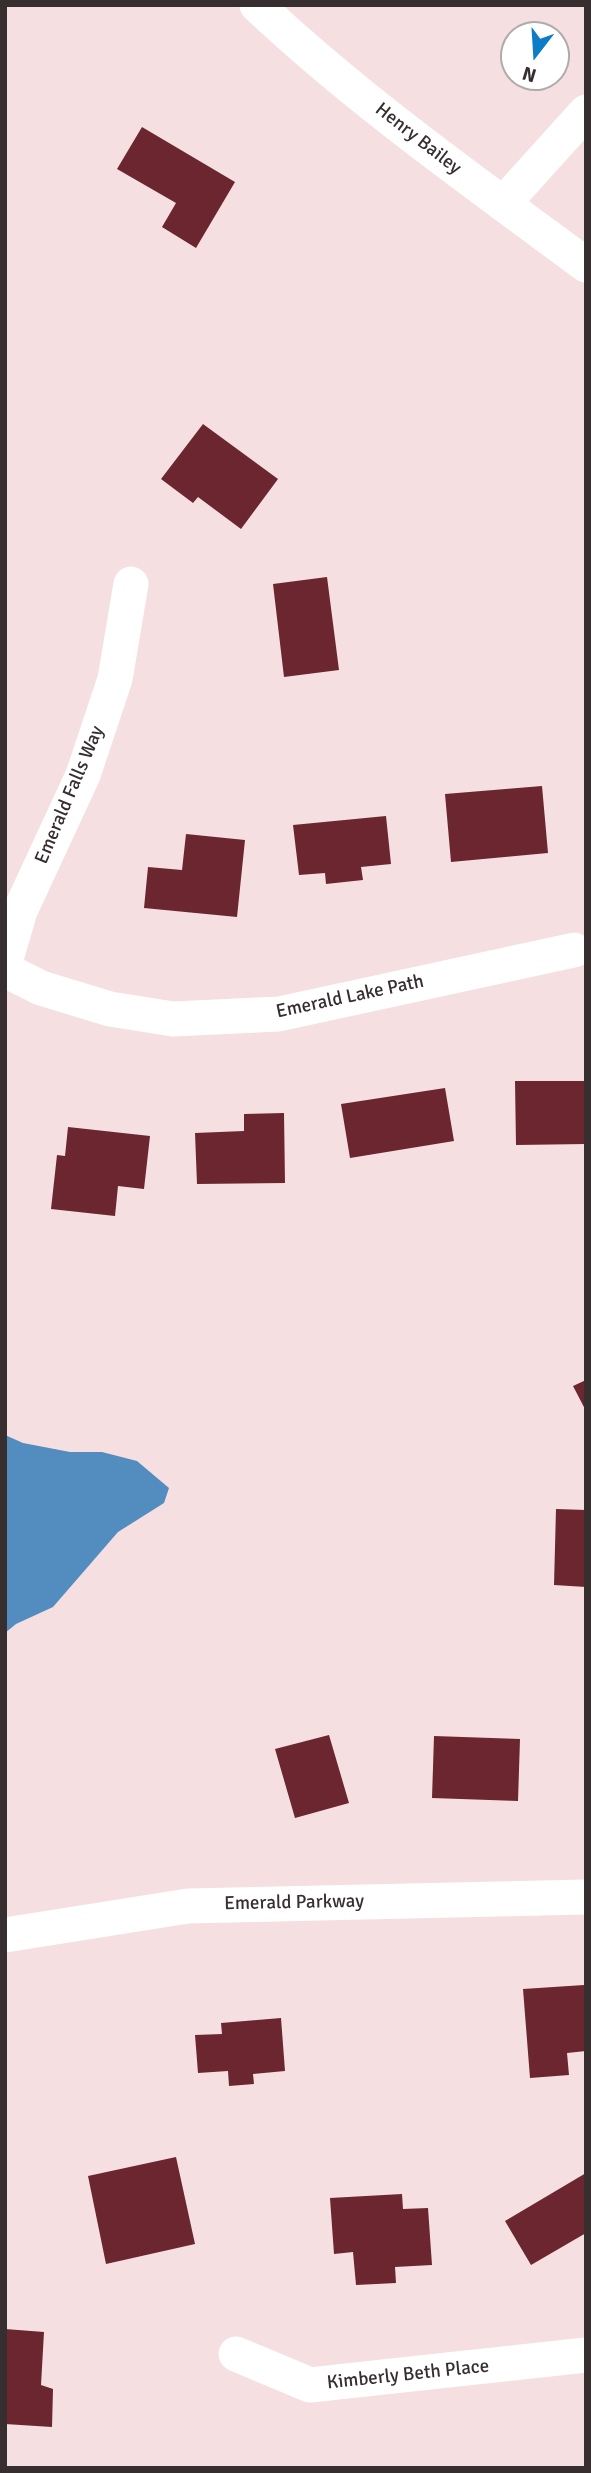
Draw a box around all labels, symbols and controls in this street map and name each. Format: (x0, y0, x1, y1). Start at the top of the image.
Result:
north arrow (500, 21, 570, 91)
text: N (520, 61, 539, 88)
street label: Henry Bailey (370, 98, 466, 180)
street label: Emerald Falls Way (31, 723, 109, 867)
street label: Emerald Lake Path (274, 970, 426, 1024)
street label: Emerald Parkway (224, 1890, 364, 1916)
street label: Kimberly Beth Place (326, 2355, 490, 2395)

